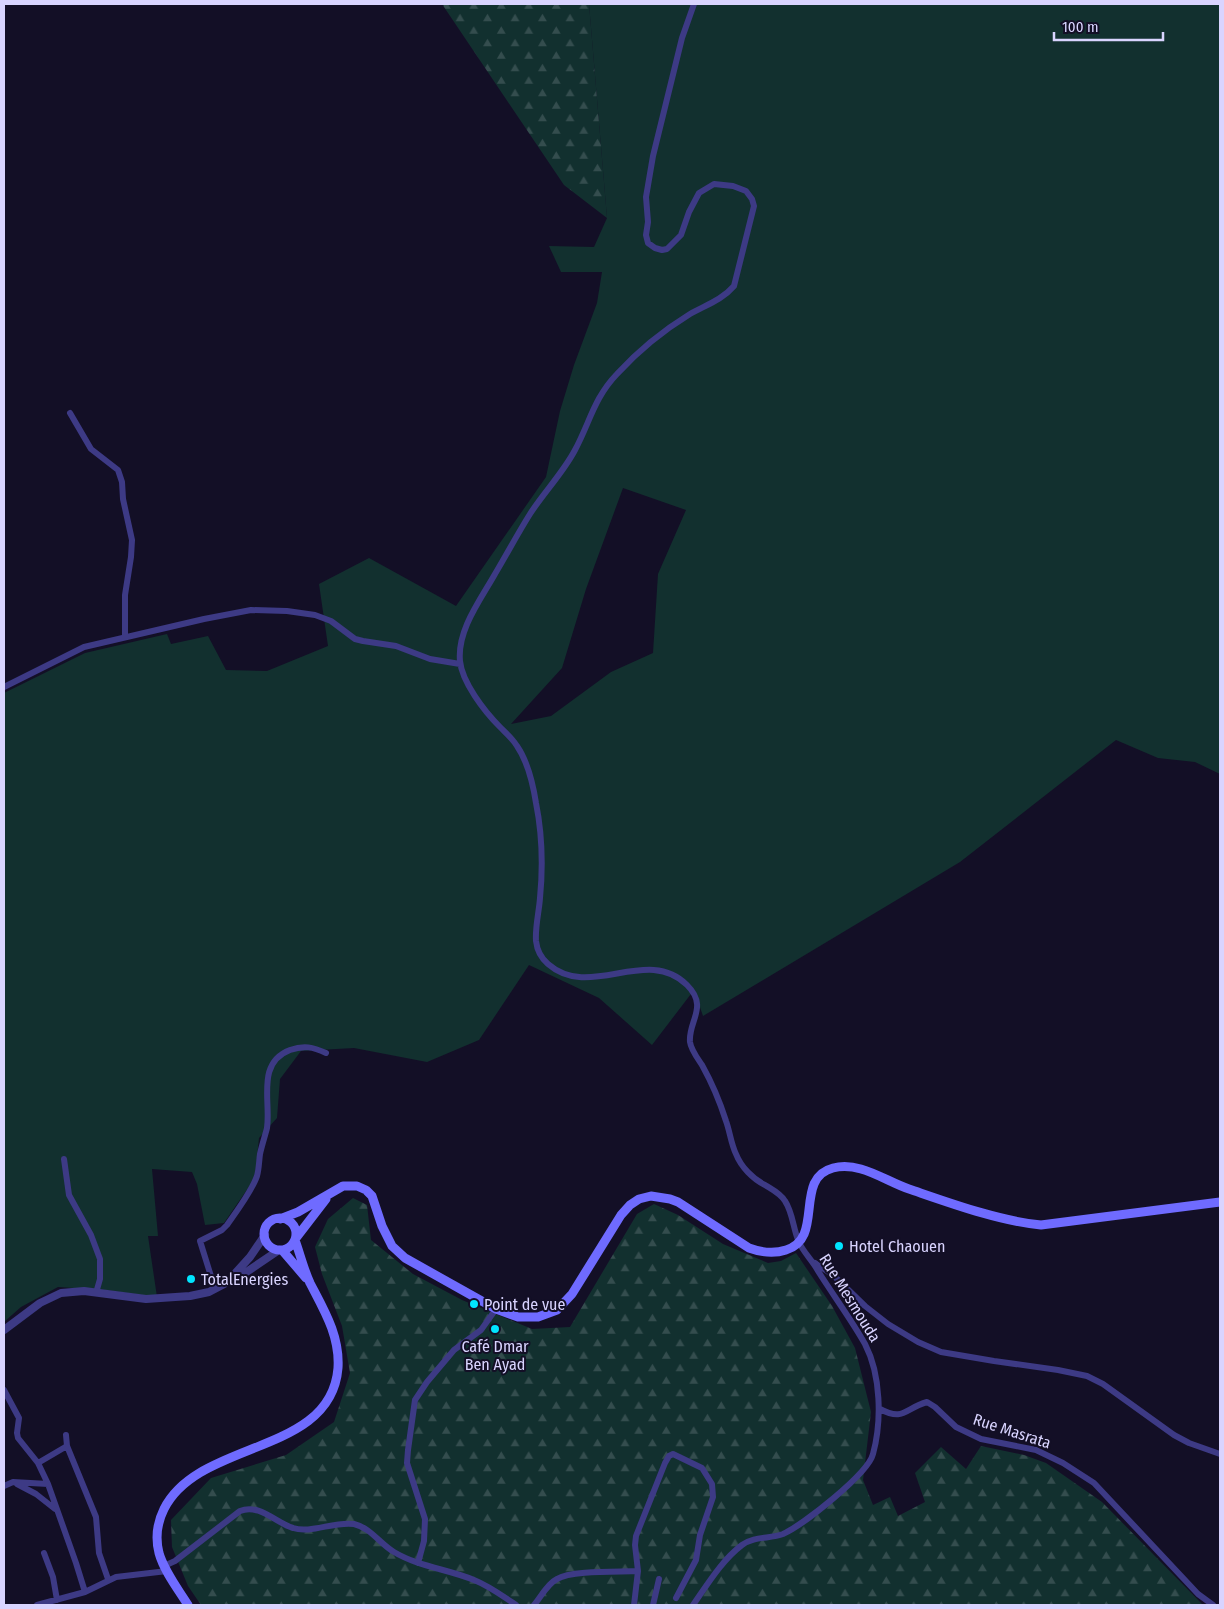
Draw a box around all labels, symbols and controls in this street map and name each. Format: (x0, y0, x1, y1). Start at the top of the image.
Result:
scale bar (1054, 10, 1163, 42)
text: 100 m (1062, 18, 1099, 36)
place label: Hotel Chaouen (849, 1237, 945, 1256)
marker: Hotel Chaouen (833, 1240, 845, 1252)
street label: Rue Mesmouda (815, 1250, 885, 1346)
place label: TotalEnergies (201, 1270, 288, 1289)
marker: TotalEnergies (185, 1273, 197, 1285)
place label: Point de vue (484, 1295, 565, 1314)
marker: Point de vue (468, 1298, 480, 1310)
marker: Café Dmar Ben Ayad (489, 1323, 501, 1335)
place label: Café Dmar Ben Ayad (461, 1337, 529, 1374)
street label: Rue Masrata (971, 1410, 1053, 1453)

